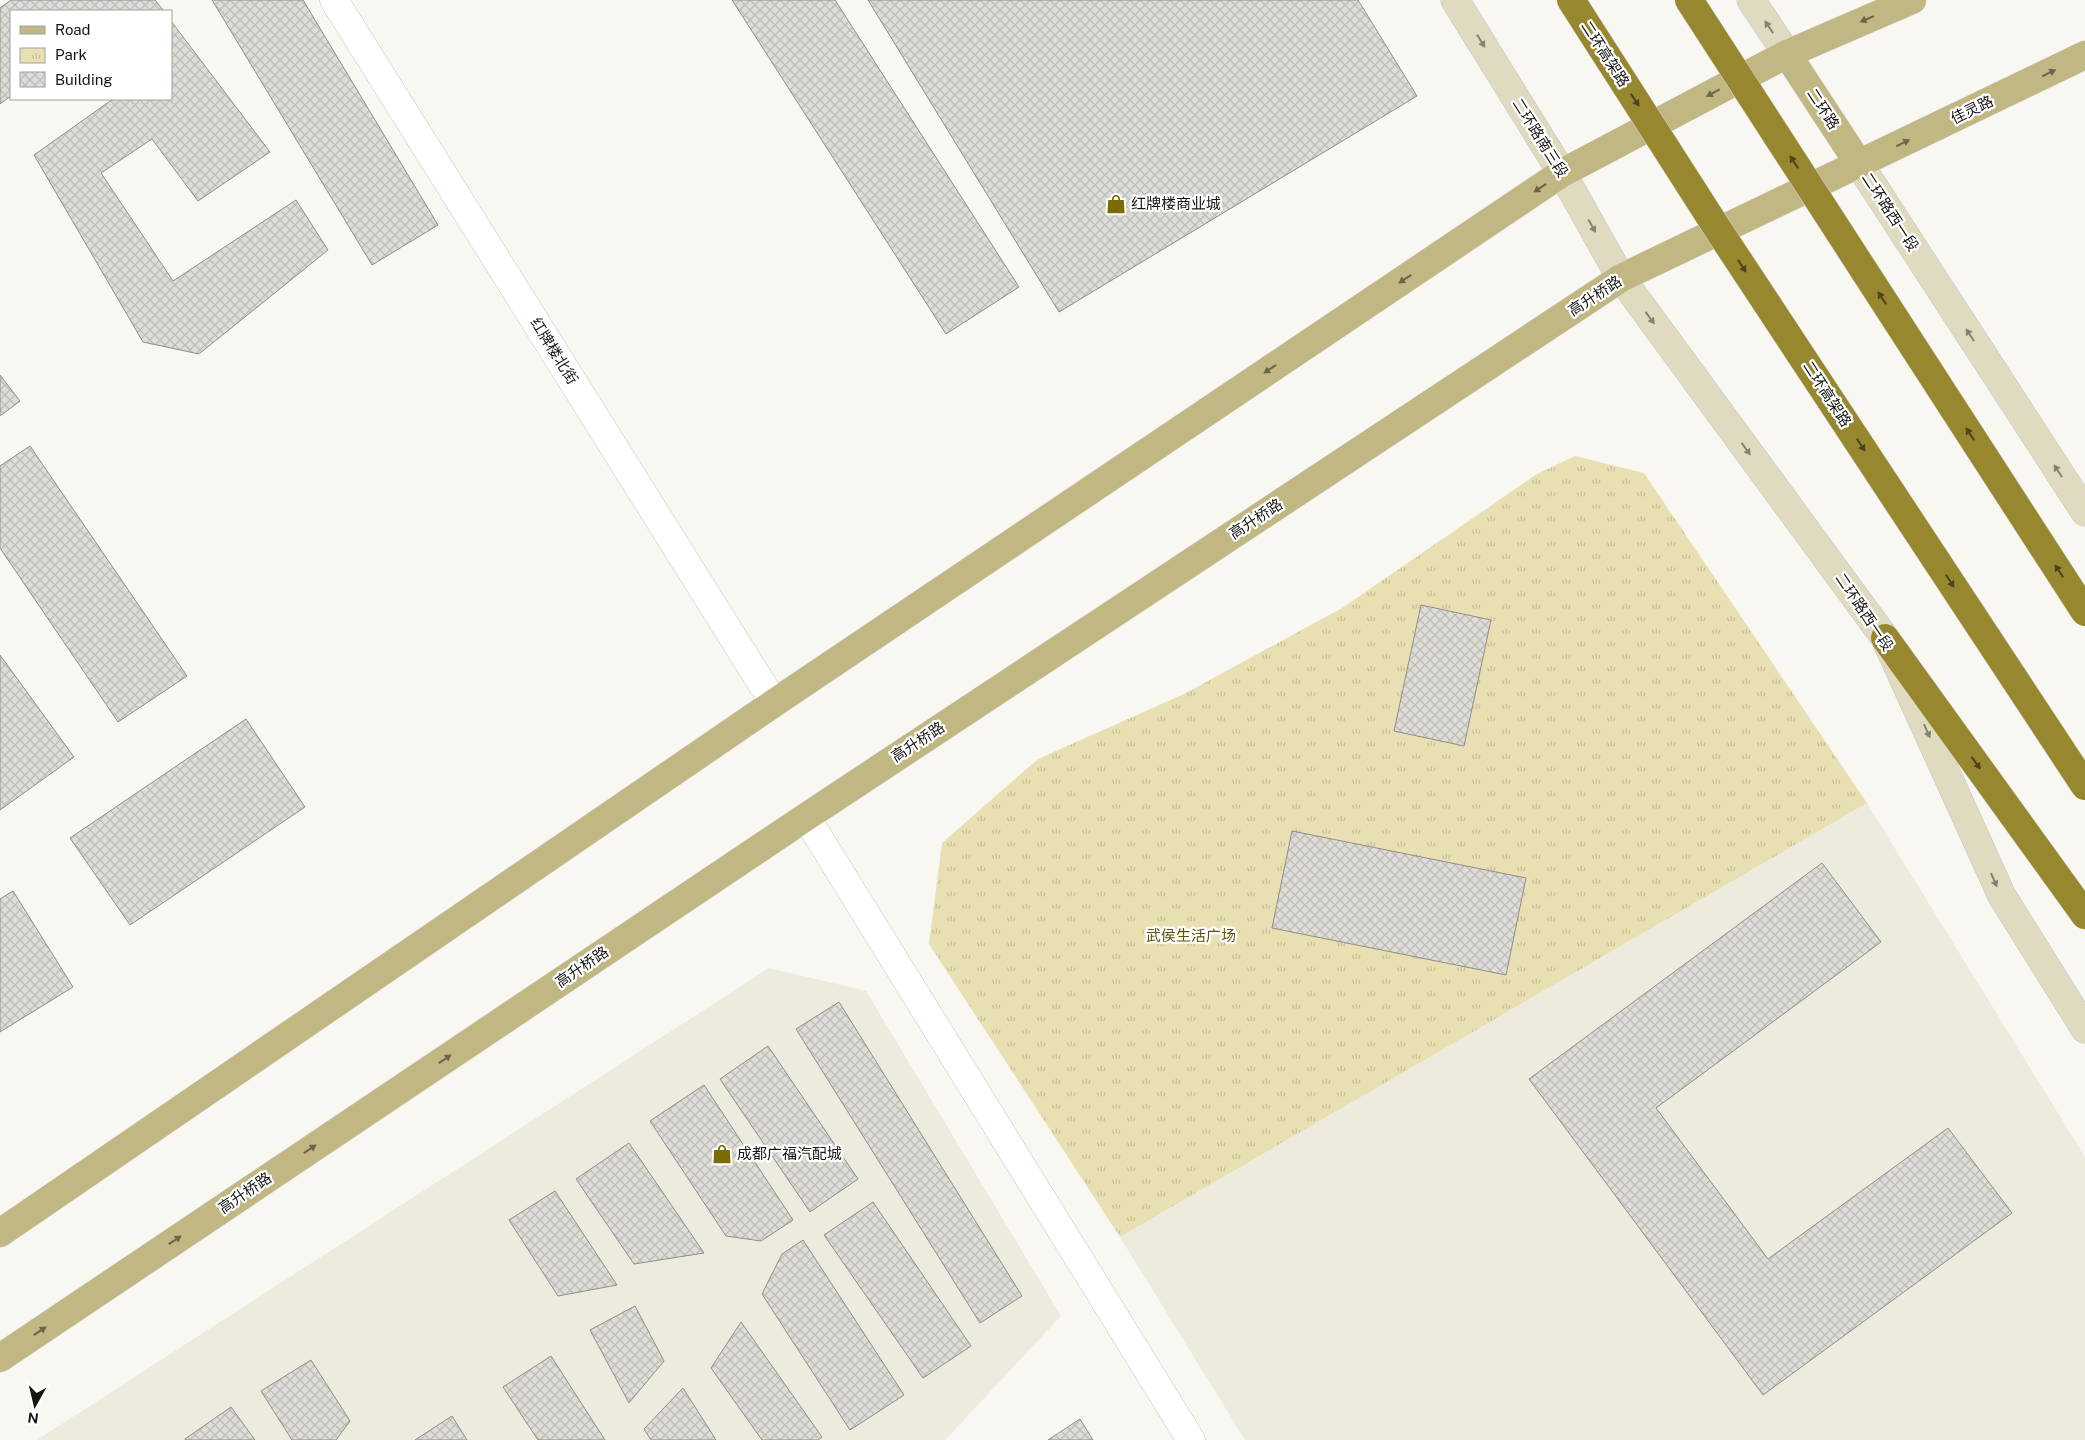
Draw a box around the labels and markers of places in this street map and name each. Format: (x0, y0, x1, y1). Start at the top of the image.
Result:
shop icon: 红牌楼商业城 (1105, 193, 1127, 215)
place label: 红牌楼商业城 (1131, 195, 1221, 212)
shop icon: 成都广福汽配城 (711, 1143, 733, 1165)
place label: 成都广福汽配城 (737, 1145, 842, 1162)

